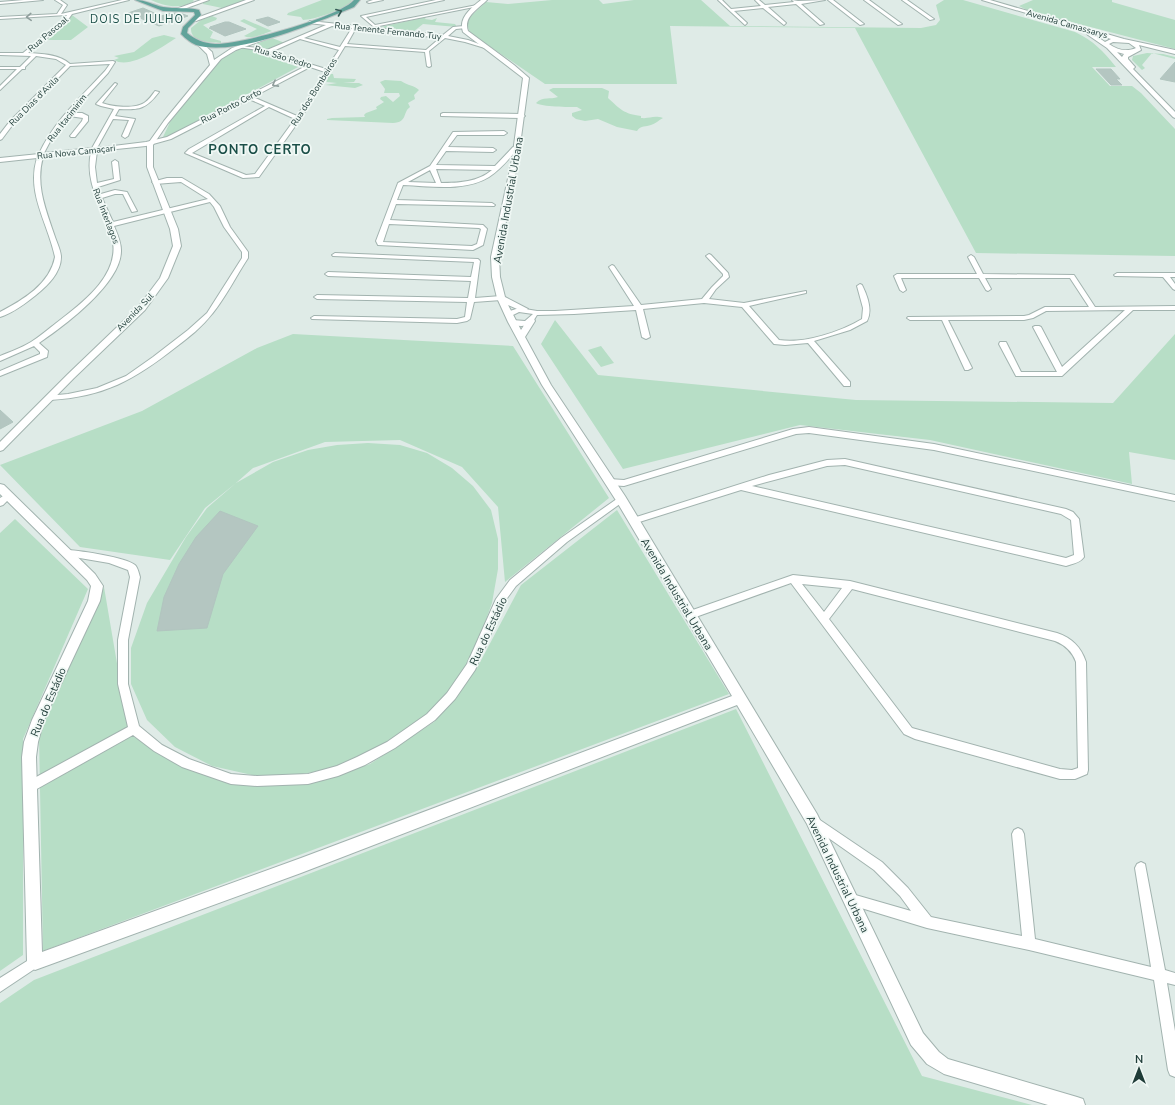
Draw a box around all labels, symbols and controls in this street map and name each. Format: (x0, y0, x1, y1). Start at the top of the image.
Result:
street label: Avenida Camassarys (1025, 7, 1109, 41)
one-way arrow (336, 8, 343, 16)
district label: DOIS DE JULHO (90, 12, 184, 27)
street label: Rua Pascoal (25, 13, 71, 54)
one-way arrow (26, 13, 32, 21)
street label: Rua Tenente Fernando Tuy (334, 19, 443, 43)
street label: Rua São Pedro (253, 43, 313, 71)
street label: Rua dos Bombeiros (288, 56, 340, 128)
street label: Rua Dias d'Avila (6, 73, 62, 129)
one-way arrow (271, 79, 279, 86)
street label: Rua Ponto Certo (199, 86, 263, 126)
street label: Rua Itacimirim (45, 91, 90, 144)
street label: Avenida Industrial Urbana (490, 135, 527, 265)
district label: PONTO CERTO (208, 141, 312, 159)
street label: Rua Nova Camaçari (36, 142, 116, 162)
street label: Rua Interlagos (90, 186, 122, 246)
street label: Avenida Sul (114, 290, 156, 334)
street label: Avenida Industrial Urbana (637, 535, 716, 653)
street label: Rua do Estádio (466, 595, 511, 668)
street label: Rua do Estádio (27, 665, 70, 739)
street label: Avenida Industrial Urbana (803, 813, 873, 935)
north arrow (1119, 1049, 1159, 1089)
text: N (1135, 1052, 1143, 1067)

